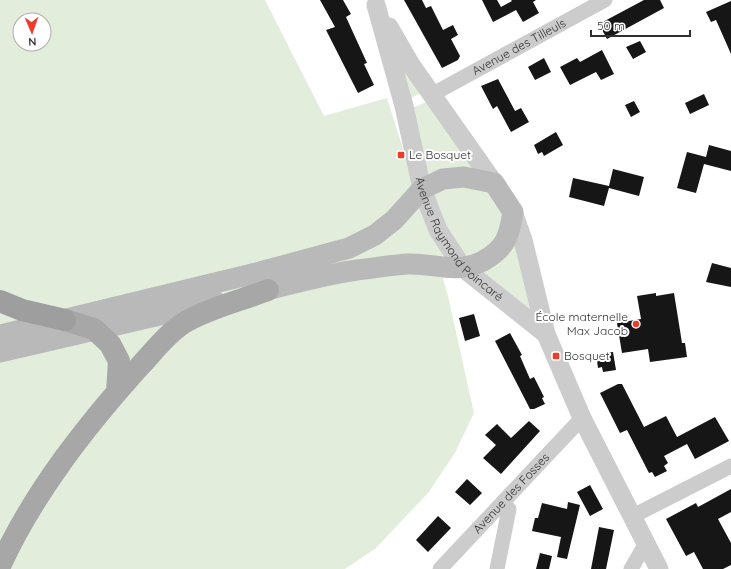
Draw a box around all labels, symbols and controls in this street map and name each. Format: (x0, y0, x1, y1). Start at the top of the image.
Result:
north arrow (12, 12, 52, 52)
scale bar (591, 12, 690, 38)
street label: Avenue des Tilleuls (469, 15, 569, 78)
text: 50 m (597, 18, 625, 33)
text: N (28, 35, 37, 49)
place label: Le Bosquet (409, 147, 471, 162)
marker: Le Bosquet (396, 150, 406, 160)
street label: Avenue Raymond Poincaré (413, 175, 507, 304)
place label: École maternelle Max Jacob (536, 309, 628, 338)
marker: École maternelle Max Jacob (631, 319, 641, 329)
place label: Bosquet (564, 348, 610, 363)
marker: Bosquet (551, 351, 561, 361)
street label: Avenue des Fosses (469, 449, 553, 536)

